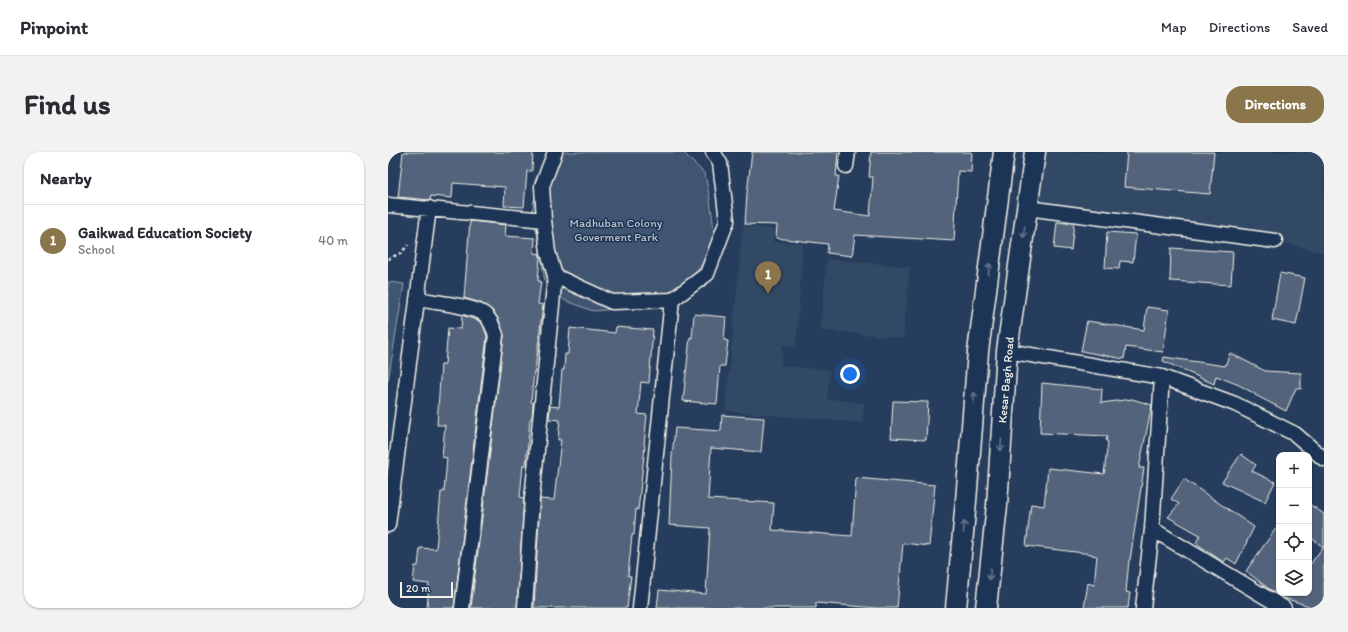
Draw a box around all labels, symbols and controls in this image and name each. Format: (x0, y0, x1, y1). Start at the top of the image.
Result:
text: Pinpoint (20, 16, 88, 39)
text: Map (1161, 19, 1187, 36)
text: Directions (1209, 19, 1270, 36)
text: Saved (1292, 19, 1328, 36)
button: Directions (1226, 86, 1324, 123)
text: Find us (24, 87, 111, 121)
text: Nearby (40, 168, 92, 188)
park label: Madhuban Colony Goverment Park (570, 216, 663, 244)
text: Gaikwad Education Society (78, 224, 252, 242)
one-way arrow (1020, 225, 1028, 238)
text: 1 (50, 233, 56, 248)
text: 40 m (318, 233, 348, 248)
text: School (78, 242, 115, 257)
pin: 1 (755, 261, 781, 294)
one-way arrow (985, 263, 993, 276)
street label: Kesar Bagh Road (995, 336, 1017, 424)
your location (840, 364, 860, 384)
one-way arrow (971, 392, 978, 405)
one-way arrow (997, 438, 1004, 451)
map controls (1276, 452, 1312, 596)
button: + (1276, 452, 1312, 488)
button: − (1276, 488, 1312, 524)
one-way arrow (960, 521, 967, 534)
button: locate (1276, 524, 1312, 560)
button: layers (1276, 560, 1312, 596)
one-way arrow (986, 567, 993, 580)
scale bar (400, 580, 453, 599)
text: 20 m (406, 582, 430, 595)

